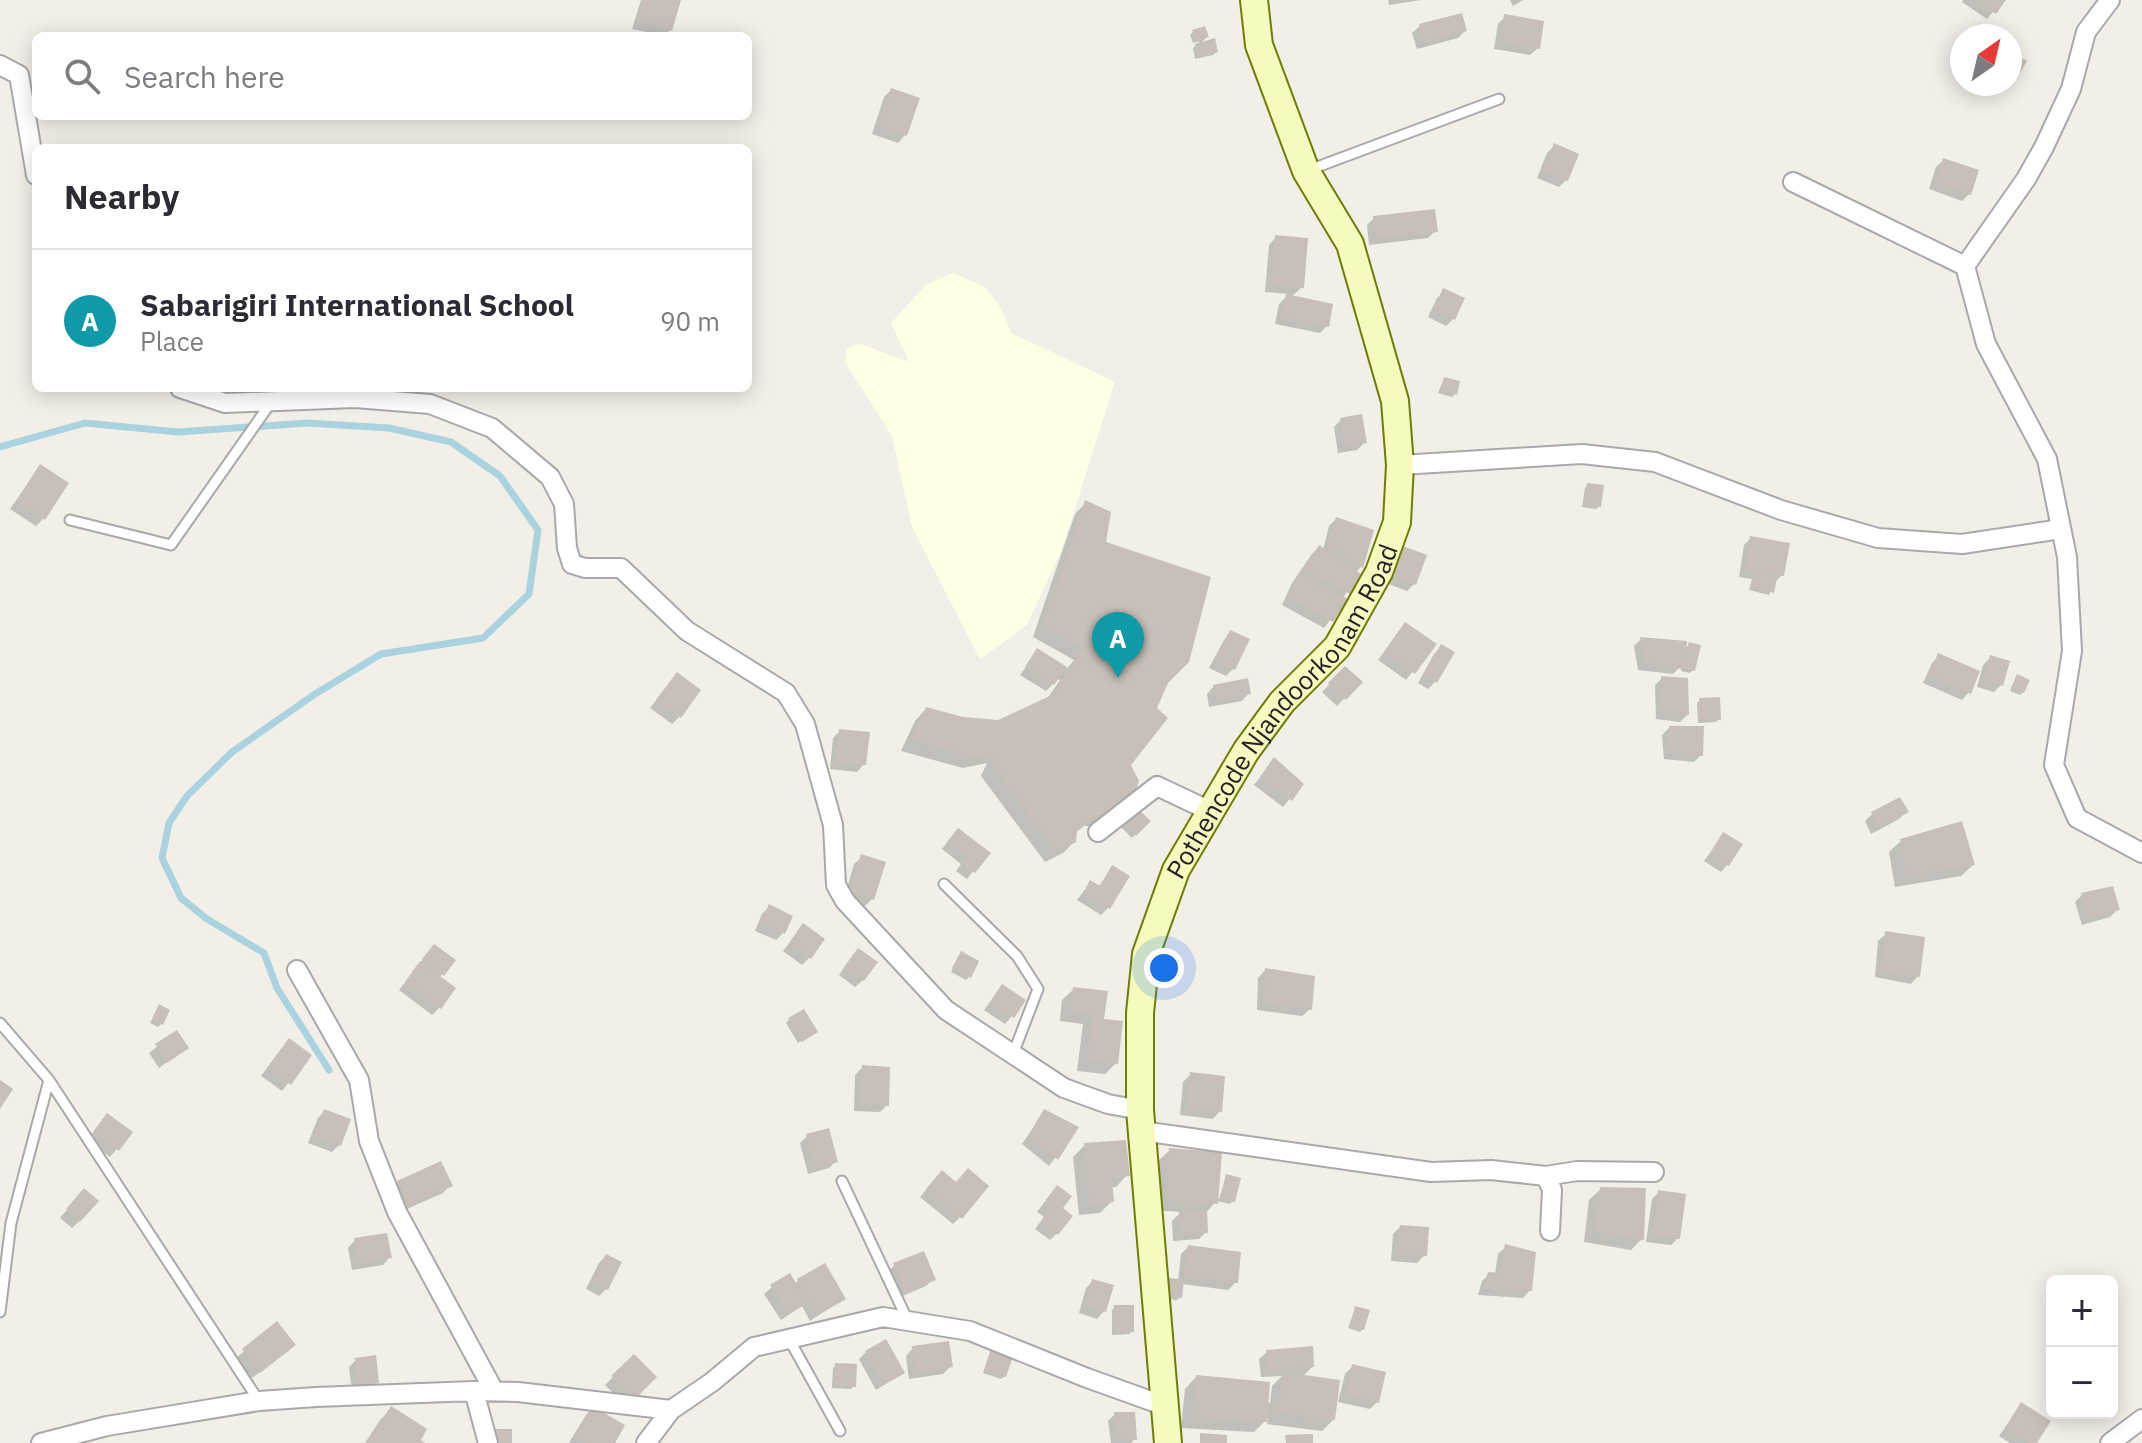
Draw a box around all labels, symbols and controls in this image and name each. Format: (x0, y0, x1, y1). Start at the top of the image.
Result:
north arrow (1950, 24, 2022, 96)
search box (32, 32, 752, 120)
icon: search (60, 54, 104, 98)
text: Search here (124, 57, 285, 96)
text: Nearby (64, 174, 179, 218)
text: Sabarigiri International School (140, 285, 574, 324)
text: A (81, 304, 99, 338)
text: 90 m (660, 304, 720, 338)
text: Place (140, 324, 204, 358)
street label: Pothencode Njandoorkonam Road (1158, 539, 1405, 885)
pin: A (1092, 612, 1144, 678)
your location (1144, 948, 1184, 988)
map controls (2046, 1275, 2118, 1419)
button: + (2046, 1275, 2118, 1347)
button: − (2046, 1347, 2118, 1419)

